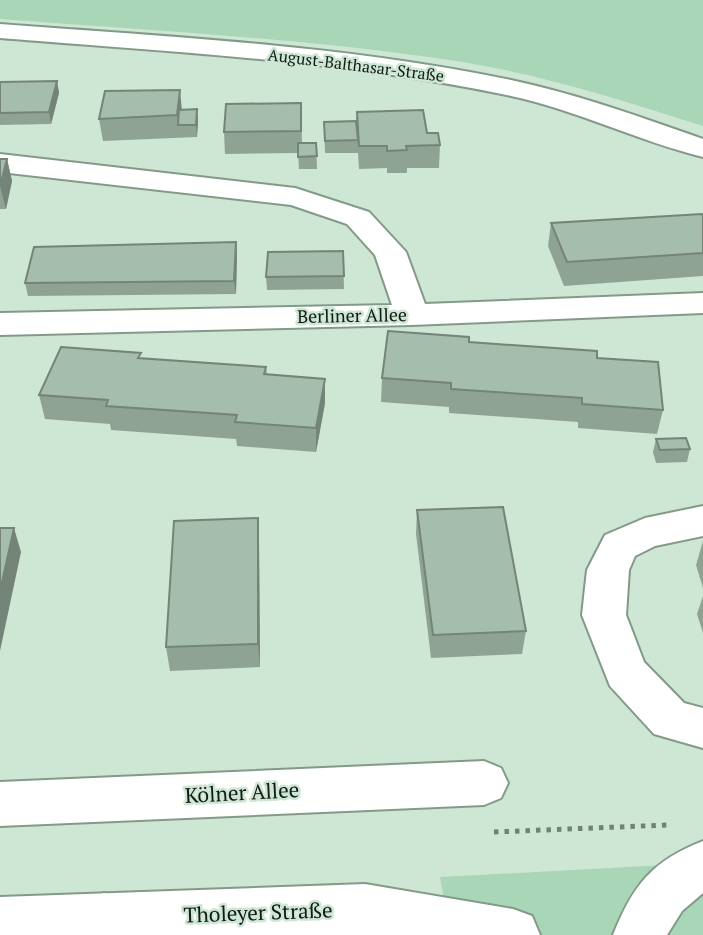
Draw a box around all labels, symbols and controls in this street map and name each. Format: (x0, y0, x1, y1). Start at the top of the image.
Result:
street label: August-Balthasar-Straße (267, 43, 445, 87)
street label: Berliner Allee (297, 302, 407, 328)
street label: Kölner Allee (184, 775, 300, 809)
street label: Tholeyer Straße (183, 895, 333, 929)

